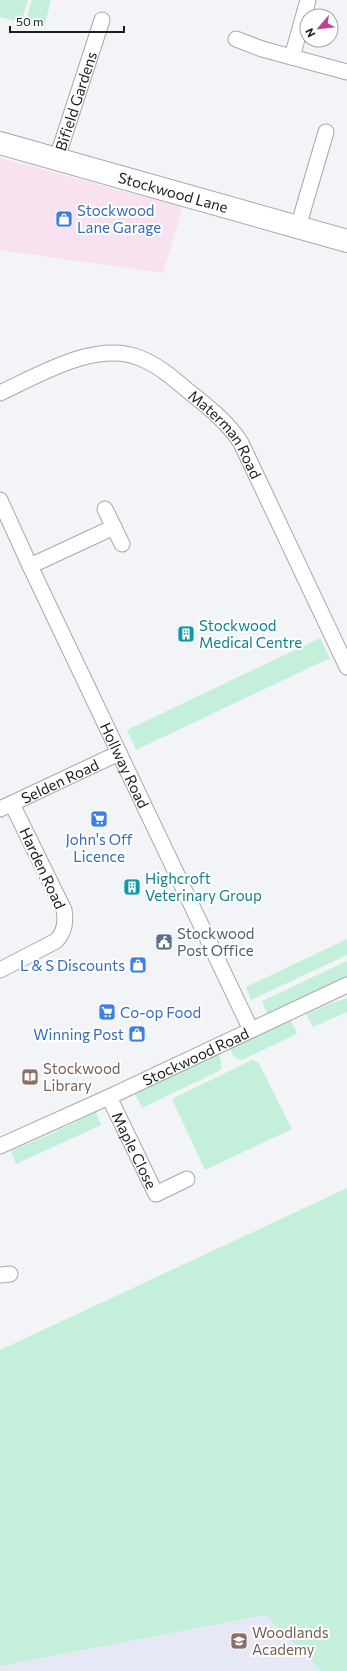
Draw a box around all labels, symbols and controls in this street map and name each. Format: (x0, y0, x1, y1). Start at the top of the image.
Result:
scale bar (10, 8, 124, 34)
north arrow (299, 8, 339, 48)
text: 50 m (16, 14, 44, 28)
text: N (302, 26, 317, 40)
street label: Bifield Gardens (51, 49, 100, 153)
street label: Stockwood Lane (116, 168, 230, 216)
place label: Stockwood Lane Garage (77, 201, 161, 236)
shop icon: Stockwood Lane Garage (54, 209, 74, 229)
street label: Materman Road (185, 386, 265, 481)
place label: Stockwood Medical Centre (199, 616, 302, 651)
building icon: Stockwood Medical Centre (176, 624, 196, 644)
street label: Hollway Road (97, 719, 153, 811)
street label: Selden Road (18, 755, 101, 807)
supermarket icon: John's Off Licence (89, 809, 109, 829)
street label: Harden Road (16, 824, 70, 912)
place label: John's Off Licence (65, 830, 133, 865)
place label: Highcroft Veterinary Group (145, 869, 262, 904)
building icon: Highcroft Veterinary Group (122, 877, 142, 897)
place label: Stockwood Post Office (177, 924, 255, 959)
public building icon: Stockwood Post Office (154, 932, 174, 952)
shop icon: L & S Discounts (128, 955, 148, 975)
place label: L & S Discounts (20, 956, 125, 974)
supermarket icon: Co-op Food (97, 1002, 117, 1022)
place label: Co-op Food (120, 1003, 201, 1021)
shop icon: Winning Post (127, 1024, 147, 1044)
street label: Stockwood Road (139, 1024, 252, 1089)
place label: Winning Post (33, 1025, 124, 1043)
place label: Stockwood Library (43, 1059, 121, 1094)
library icon: Stockwood Library (20, 1067, 40, 1087)
street label: Maple Close (108, 1109, 161, 1192)
place label: Woodlands Academy (252, 1623, 329, 1658)
school or university icon: Woodlands Academy (229, 1631, 249, 1651)

